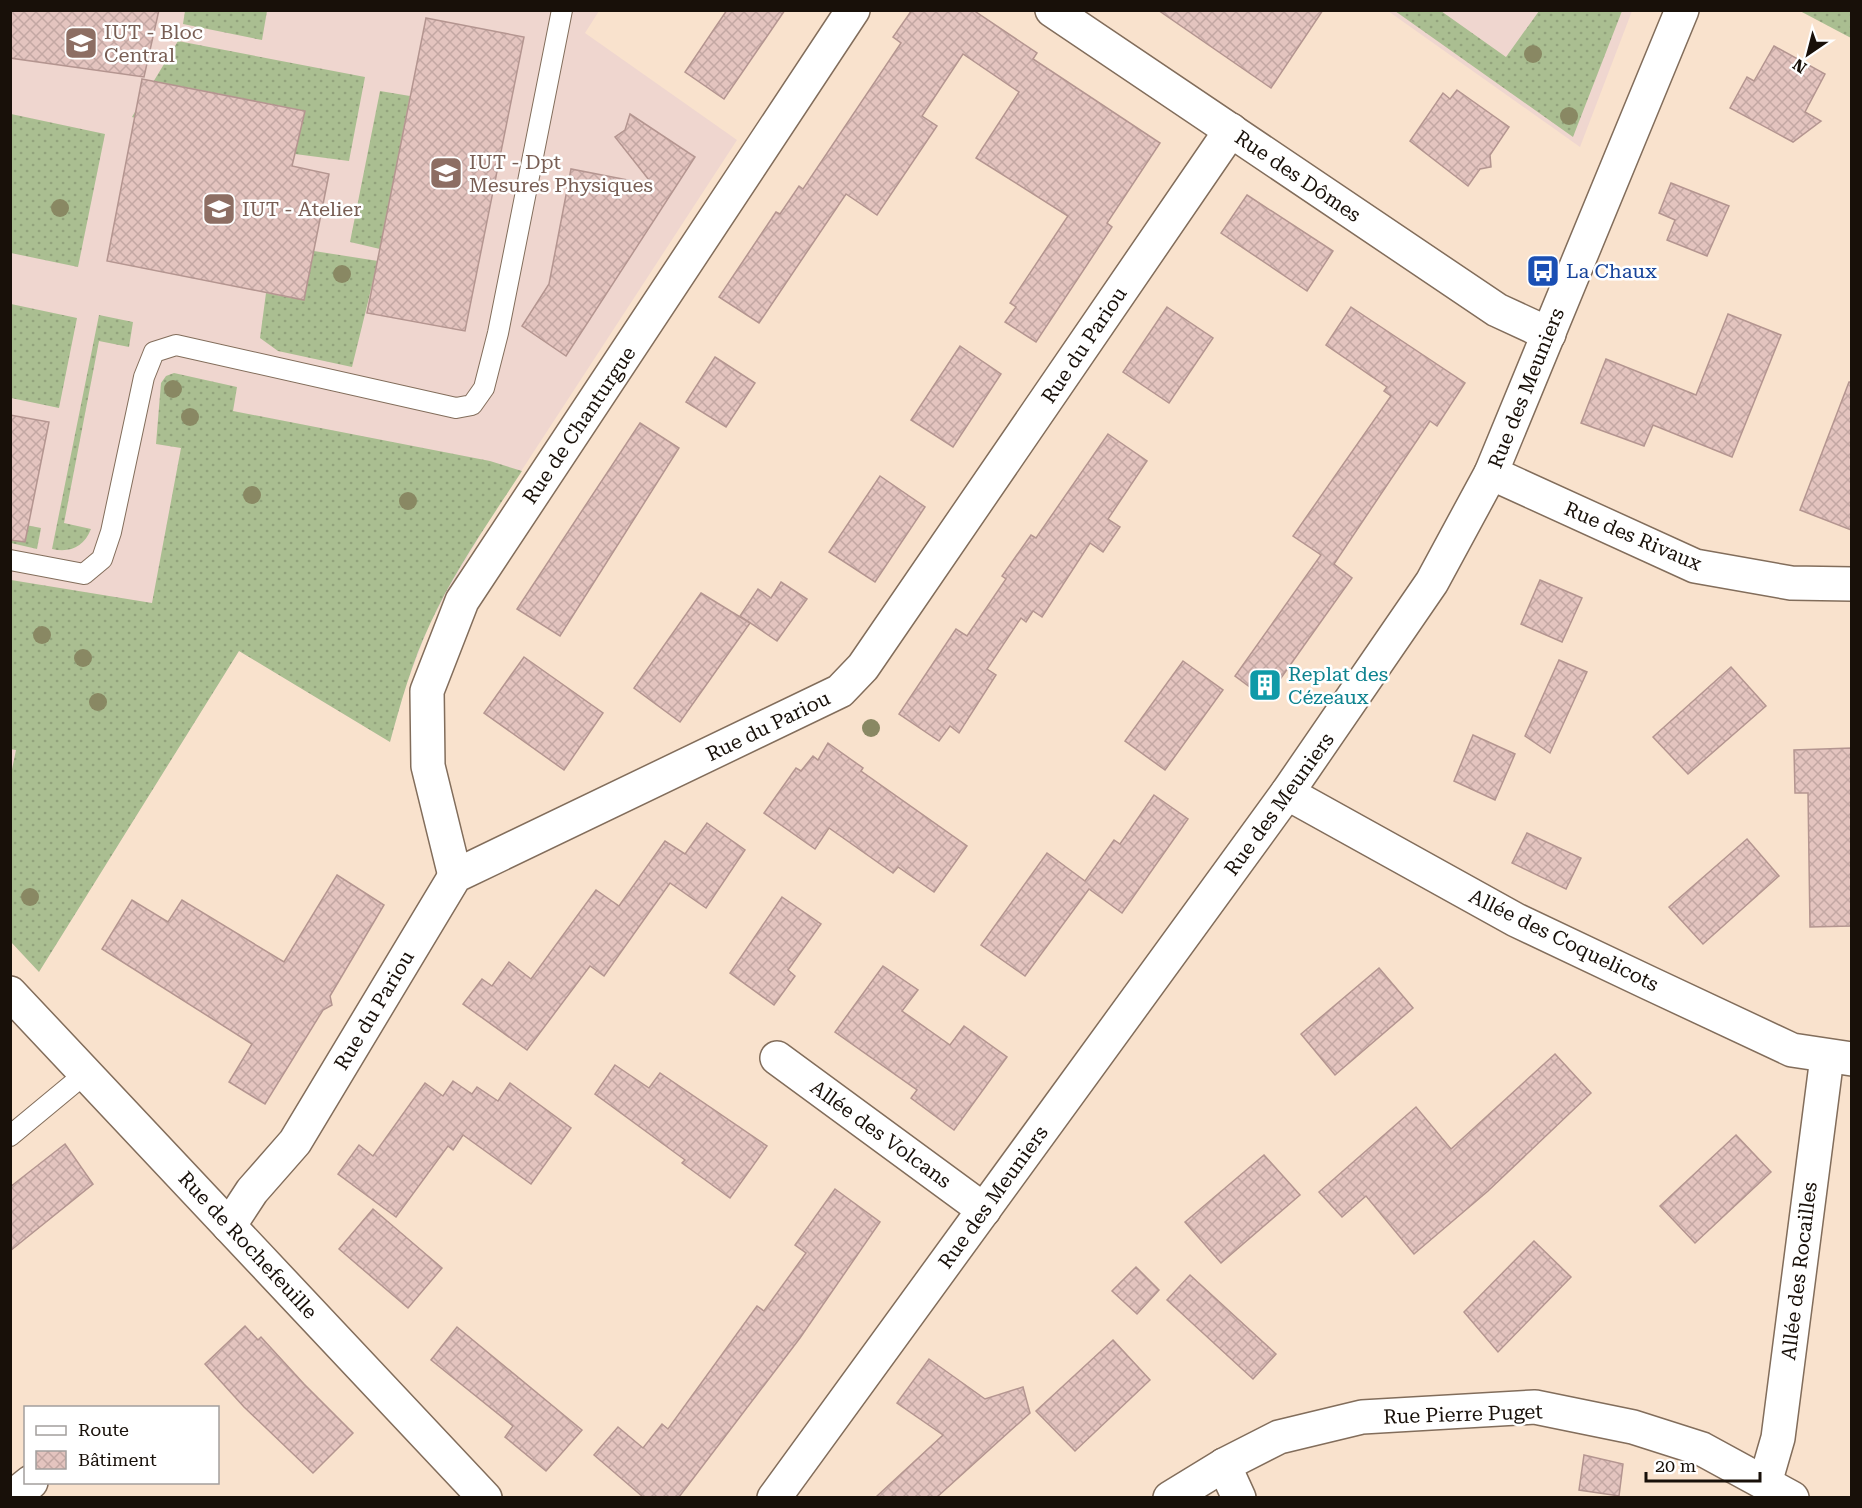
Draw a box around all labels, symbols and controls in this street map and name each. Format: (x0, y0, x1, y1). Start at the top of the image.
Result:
place label: IUT - Bloc Central (104, 20, 203, 67)
north arrow (1778, 24, 1838, 84)
school or university icon: IUT - Bloc Central (63, 25, 99, 61)
text: N (1789, 55, 1810, 77)
street label: Rue des Dômes (1230, 125, 1366, 227)
place label: IUT - Dpt Mesures Physiques (469, 150, 653, 197)
school or university icon: IUT - Dpt Mesures Physiques (428, 155, 464, 191)
school or university icon: IUT - Atelier (201, 191, 237, 227)
place label: IUT - Atelier (242, 197, 362, 221)
bus stop icon: La Chaux (1525, 253, 1561, 289)
place label: La Chaux (1566, 259, 1657, 283)
street label: Rue du Pariou (1036, 282, 1132, 408)
street label: Rue des Meuniers (1483, 304, 1569, 472)
street label: Rue de Chanturgue (517, 342, 641, 508)
street label: Rue des Rivaux (1561, 496, 1706, 576)
place label: Replat des Cézeaux (1288, 662, 1388, 709)
building icon: Replat des Cézeaux (1247, 667, 1283, 703)
street label: Rue du Pariou (702, 685, 834, 766)
street label: Rue des Meuniers (1219, 728, 1339, 880)
street label: Allée des Coquelicots (1465, 884, 1663, 996)
street label: Rue du Pariou (329, 946, 419, 1074)
street label: Allée des Volcans (806, 1075, 956, 1193)
street label: Rue des Meuniers (933, 1121, 1053, 1273)
street label: Rue de Rochefeuille (174, 1166, 322, 1324)
street label: Allée des Rocailles (1776, 1181, 1822, 1361)
street label: Rue Pierre Puget (1383, 1399, 1544, 1429)
legend (24, 1406, 219, 1484)
text: Route (78, 1419, 129, 1440)
scale bar (1646, 1445, 1760, 1483)
text: Bâtiment (78, 1449, 157, 1470)
text: 20 m (1655, 1455, 1696, 1476)

